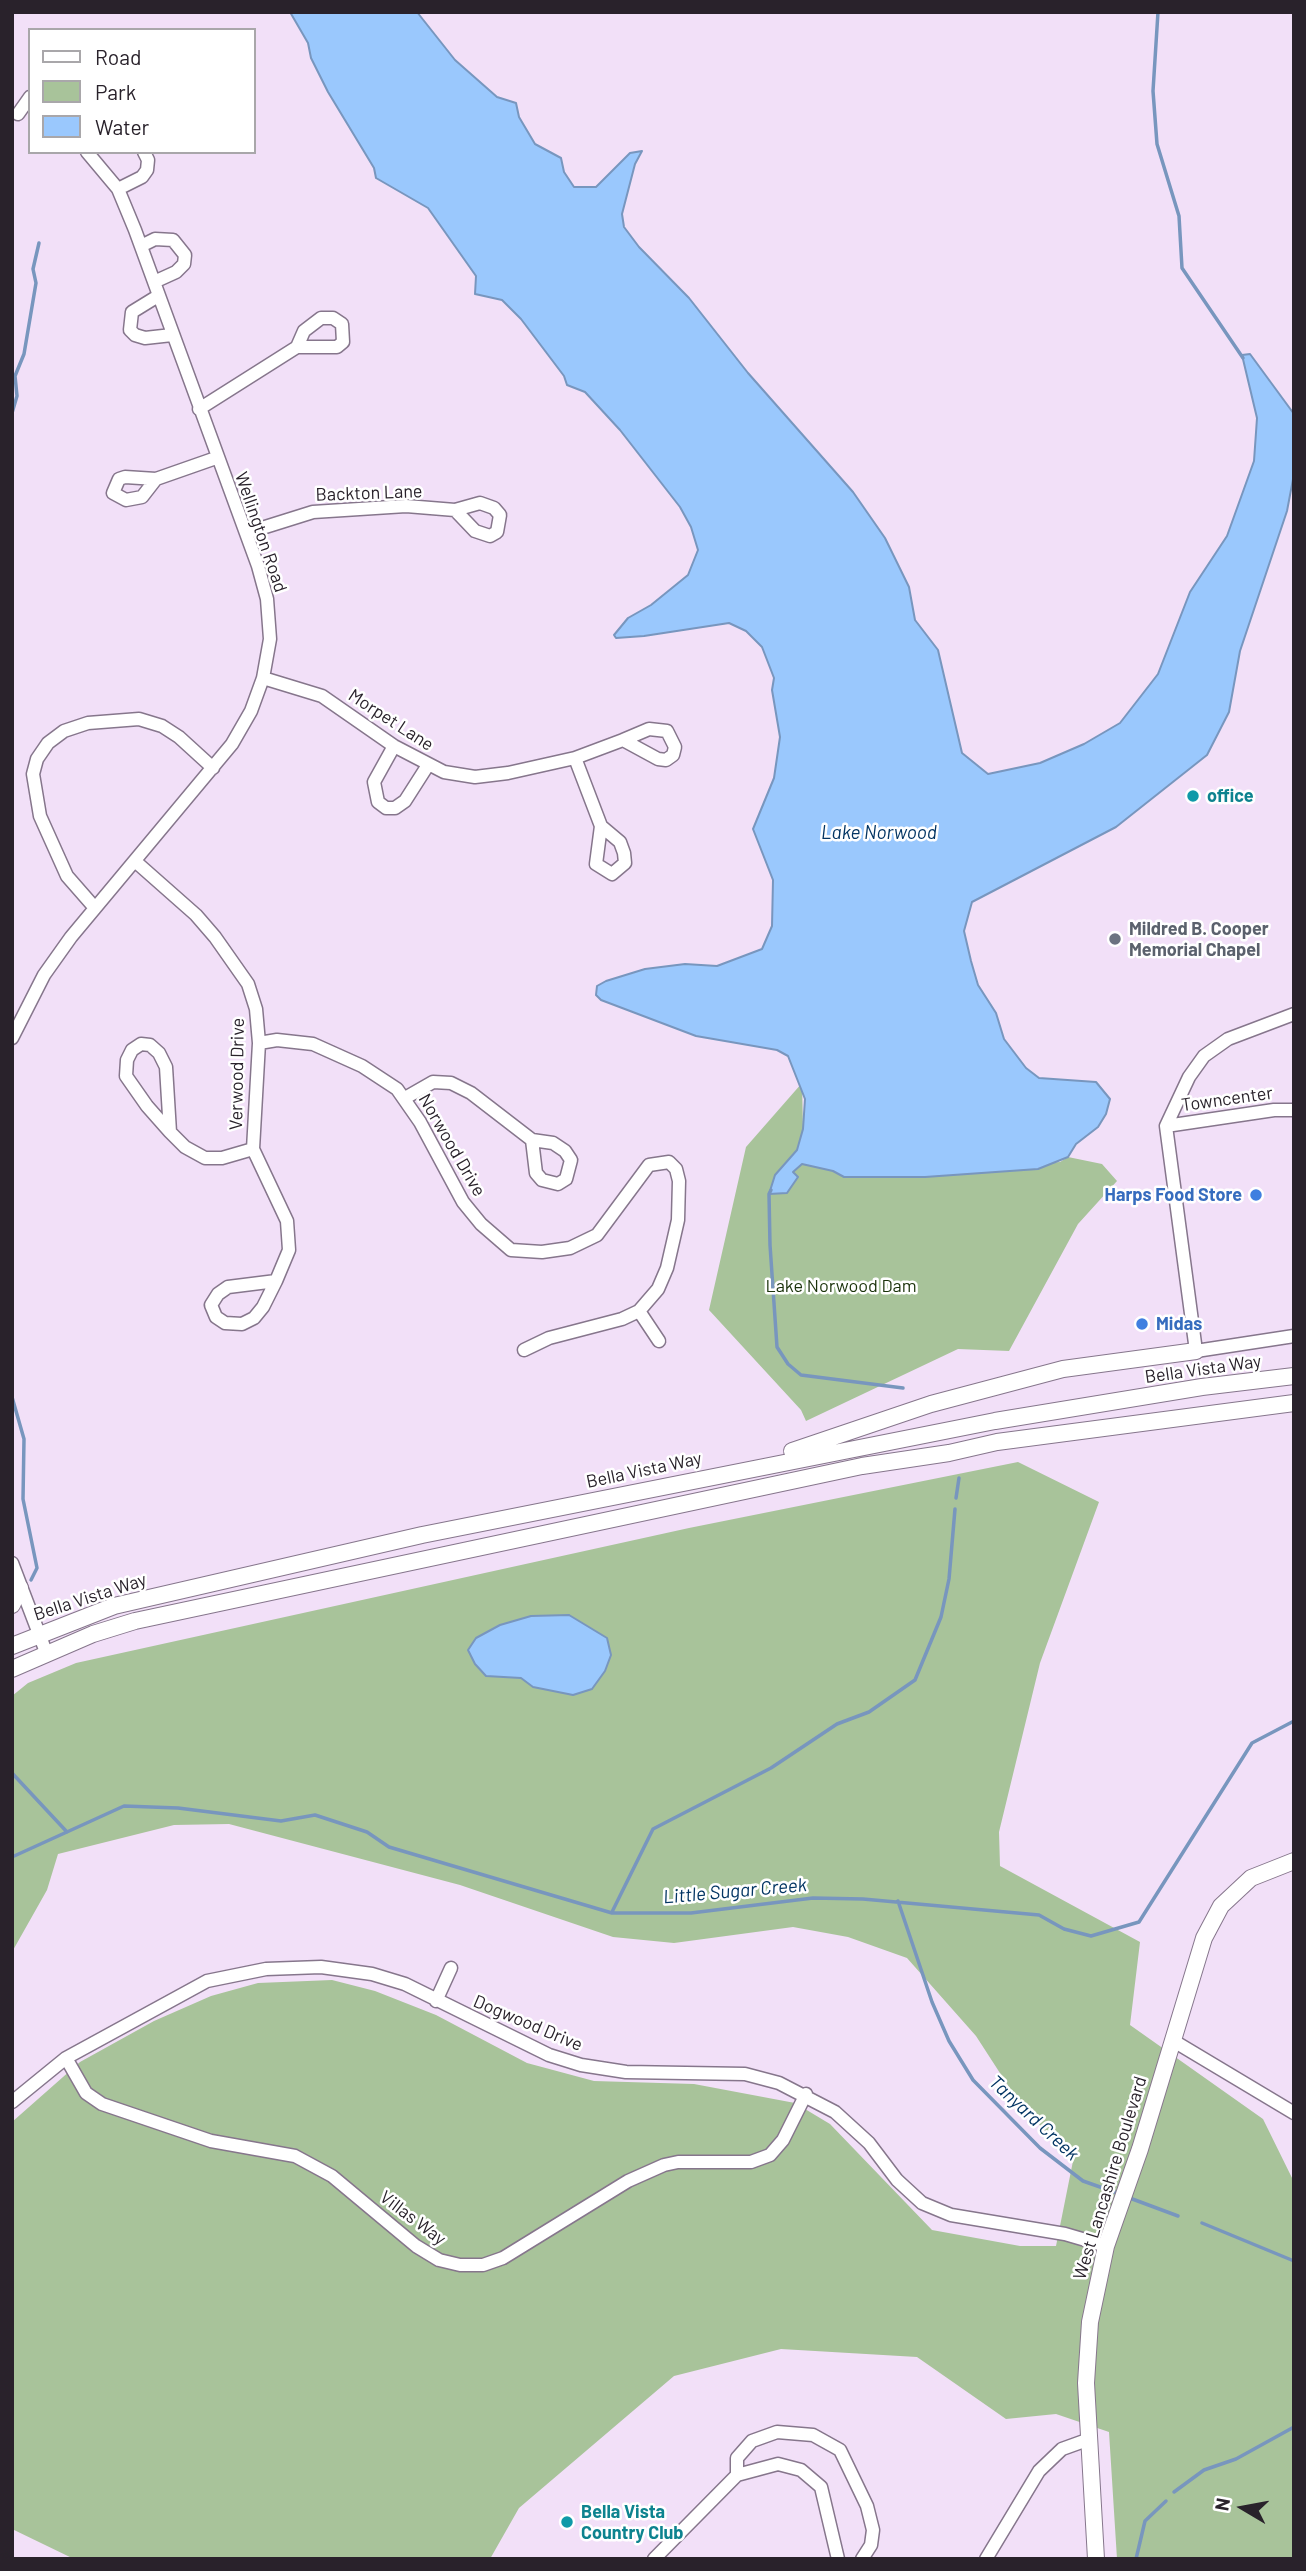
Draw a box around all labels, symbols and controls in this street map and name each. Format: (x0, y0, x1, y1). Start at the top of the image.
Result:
legend (28, 28, 256, 154)
text: Road (95, 44, 141, 69)
text: Park (95, 79, 136, 104)
text: Water (95, 114, 149, 139)
street label: Wellington Road (230, 469, 292, 595)
street label: Backton Lane (315, 480, 423, 506)
street label: Morpet Lane (344, 684, 438, 756)
place label: office (1207, 785, 1254, 807)
marker: office (1185, 788, 1201, 804)
water label: Lake Norwood (821, 822, 937, 844)
place label: Mildred B. Cooper Memorial Chapel (1129, 918, 1269, 960)
marker: Mildred B. Cooper Memorial Chapel (1107, 931, 1123, 947)
street label: Verwood Drive (225, 1018, 249, 1130)
street label: Towncenter (1180, 1082, 1274, 1116)
street label: Norwood Drive (414, 1090, 490, 1200)
place label: Harps Food Store (1105, 1184, 1242, 1206)
marker: Harps Food Store (1248, 1187, 1264, 1203)
park label: Lake Norwood Dam (765, 1275, 917, 1297)
place label: Midas (1156, 1313, 1202, 1335)
marker: Midas (1134, 1316, 1150, 1332)
street label: Bella Vista Way (1143, 1350, 1263, 1388)
street label: Bella Vista Way (584, 1447, 704, 1493)
street label: Bella Vista Way (31, 1569, 149, 1625)
water label: Little Sugar Creek (662, 1873, 808, 1909)
street label: Dogwood Drive (470, 1990, 586, 2056)
water label: Tanyard Creek (984, 2071, 1084, 2165)
street label: West Lancashire Boulevard (1069, 2074, 1151, 2282)
street label: Villas Way (376, 2186, 450, 2250)
north arrow (1208, 2473, 1278, 2543)
text: N (1209, 2496, 1234, 2512)
place label: Bella Vista Country Club (581, 2501, 684, 2544)
marker: Bella Vista Country Club (559, 2514, 575, 2530)

